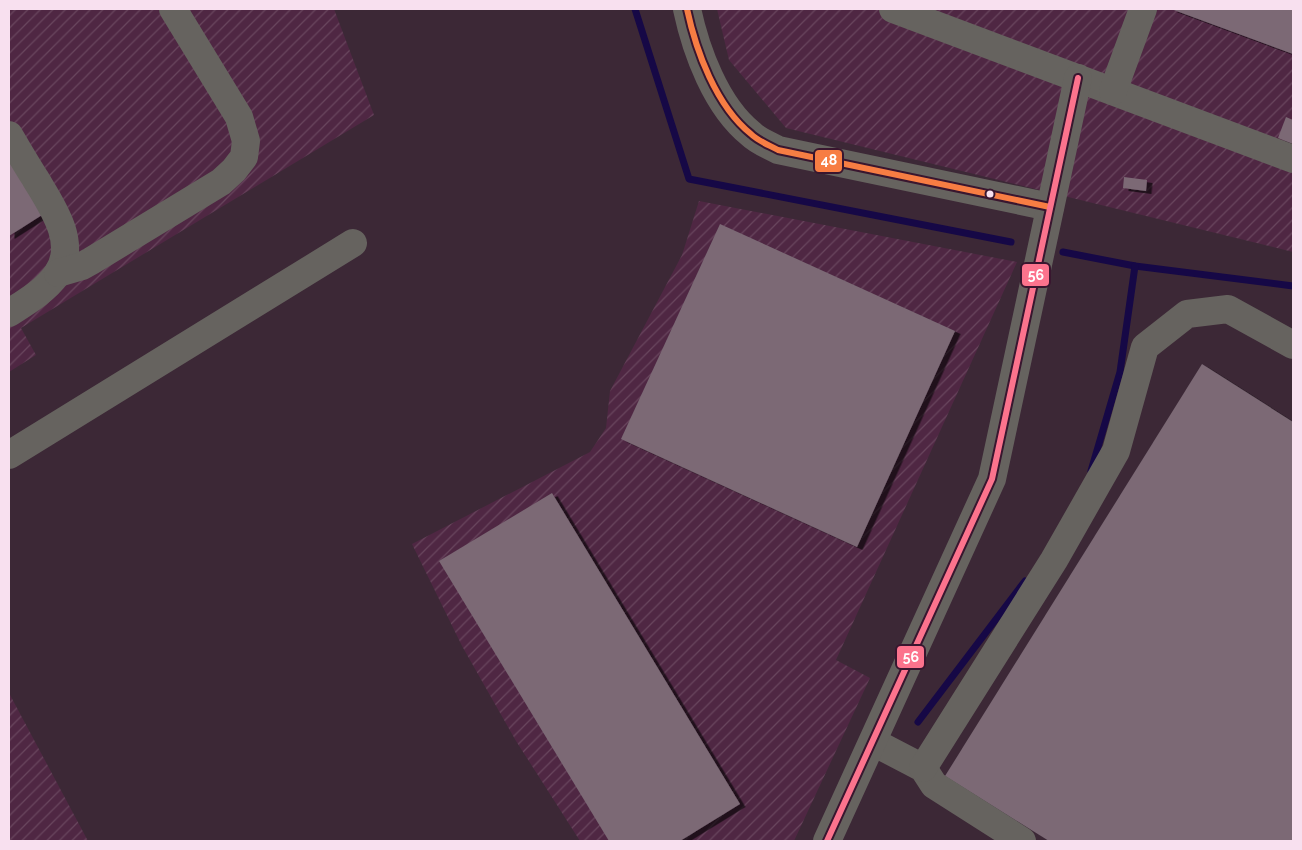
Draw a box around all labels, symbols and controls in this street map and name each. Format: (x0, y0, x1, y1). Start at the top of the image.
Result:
line badge: 48 (814, 149, 843, 173)
text: 48 (821, 152, 837, 168)
unlabelled marker (985, 189, 995, 199)
line badge: 56 (1021, 263, 1050, 287)
text: 56 (1028, 267, 1044, 283)
line badge: 56 (896, 645, 925, 669)
text: 56 (903, 649, 919, 665)

